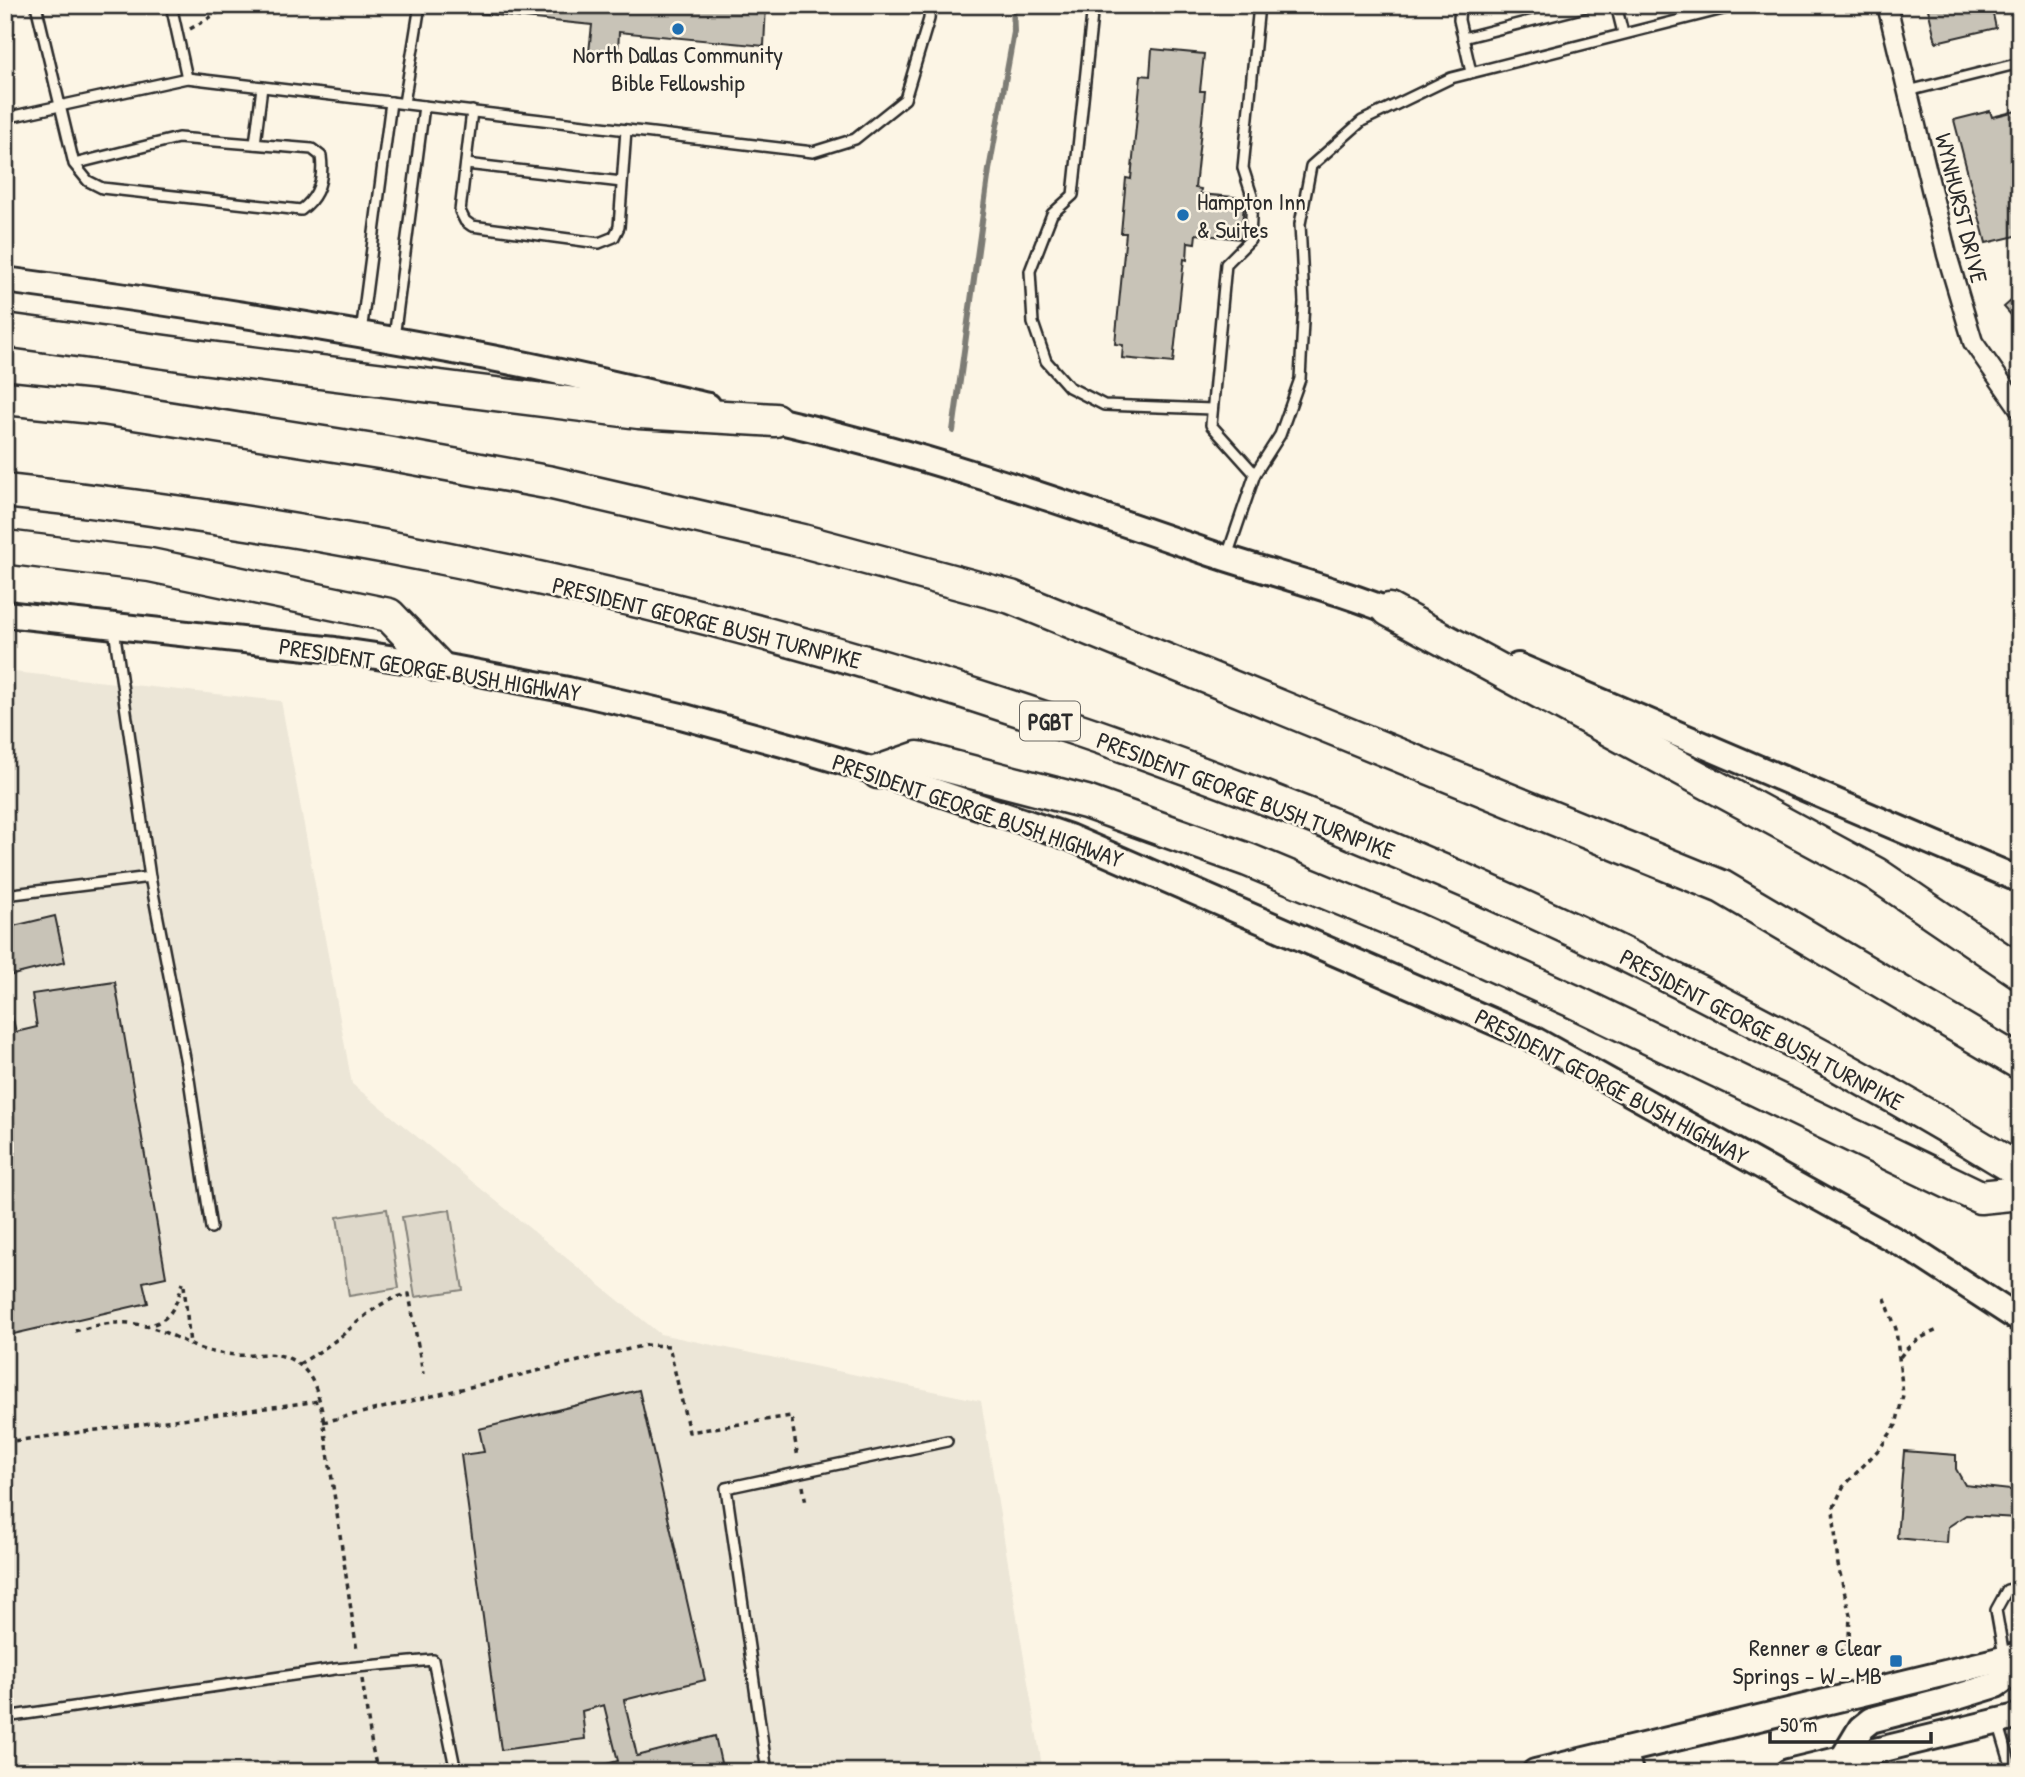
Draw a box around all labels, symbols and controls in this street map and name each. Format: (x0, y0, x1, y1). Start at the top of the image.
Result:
marker: North Dallas Community Bible Fellowship (670, 21, 686, 37)
place label: North Dallas Community Bible Fellowship (573, 38, 783, 98)
street label: WYNHURST DRIVE (1928, 130, 1996, 287)
place label: Hampton Inn & Suites (1197, 185, 1306, 245)
marker: Hampton Inn & Suites (1175, 207, 1191, 223)
street label: PRESIDENT GEORGE BUSH TURNPIKE (549, 568, 865, 676)
street label: PRESIDENT GEORGE BUSH HIGHWAY (277, 629, 584, 709)
road number: PGBT (1020, 702, 1080, 740)
street label: PRESIDENT GEORGE BUSH TURNPIKE (1092, 723, 1400, 867)
street label: PRESIDENT GEORGE BUSH HIGHWAY (829, 745, 1128, 875)
street label: PRESIDENT GEORGE BUSH TURNPIKE (1615, 941, 1910, 1118)
street label: PRESIDENT GEORGE BUSH HIGHWAY (1470, 1000, 1755, 1172)
place label: Renner @ Clear Springs - W - MB (1733, 1631, 1882, 1691)
marker: Renner @ Clear Springs - W - MB (1888, 1653, 1904, 1669)
scale bar (1770, 1700, 1930, 1744)
text: 50 m (1780, 1710, 1817, 1739)

